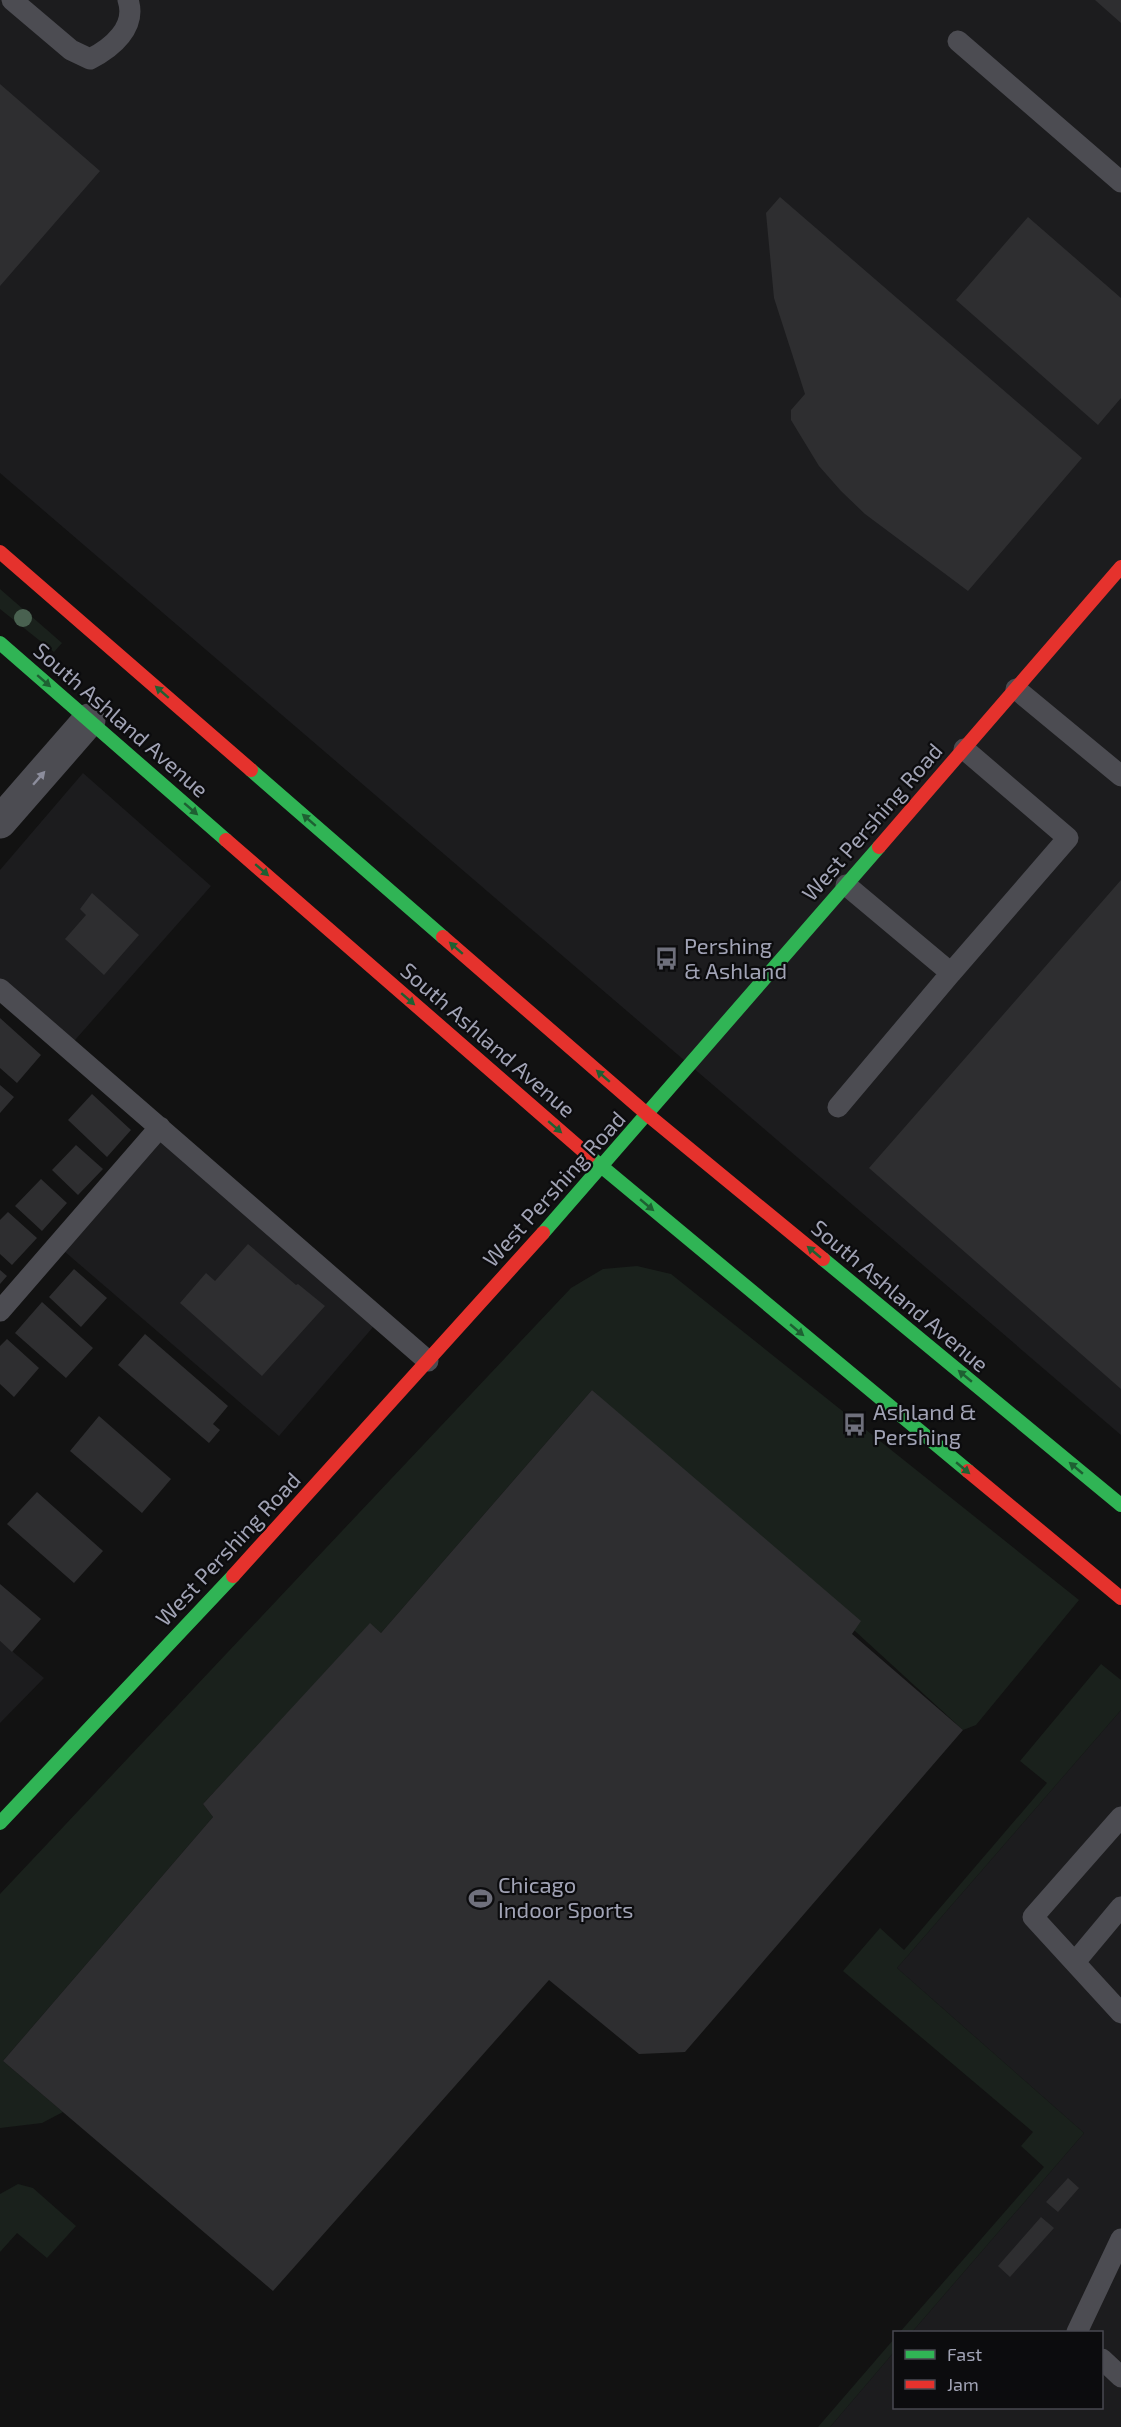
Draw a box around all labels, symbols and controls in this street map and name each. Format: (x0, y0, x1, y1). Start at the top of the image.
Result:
street label: South Ashland Avenue (29, 636, 214, 802)
one-way arrow (36, 674, 51, 687)
one-way arrow (154, 686, 170, 699)
street label: West Pershing Road (796, 737, 947, 905)
one-way arrow (32, 770, 45, 786)
one-way arrow (183, 802, 198, 815)
one-way arrow (302, 814, 317, 827)
one-way arrow (254, 863, 269, 877)
place label: Pershing & Ashland (684, 932, 787, 983)
one-way arrow (449, 942, 464, 955)
bus stop icon: Pershing & Ashland (653, 946, 679, 972)
street label: South Ashland Avenue (396, 956, 581, 1122)
one-way arrow (400, 992, 416, 1005)
one-way arrow (596, 1069, 611, 1083)
street label: West Pershing Road (477, 1105, 630, 1271)
one-way arrow (547, 1120, 562, 1133)
one-way arrow (639, 1198, 654, 1211)
street label: South Ashland Avenue (807, 1214, 994, 1377)
one-way arrow (807, 1247, 822, 1259)
one-way arrow (789, 1323, 804, 1336)
one-way arrow (957, 1370, 973, 1383)
place label: Ashland & Pershing (873, 1398, 977, 1449)
bus stop icon: Ashland & Pershing (842, 1412, 868, 1438)
one-way arrow (955, 1461, 971, 1474)
one-way arrow (1069, 1462, 1084, 1475)
street label: West Pershing Road (149, 1466, 305, 1630)
place label: Chicago Indoor Sports (498, 1871, 633, 1922)
sports icon: Chicago Indoor Sports (467, 1885, 493, 1911)
legend (893, 2331, 1103, 2409)
text: Fast (947, 2343, 982, 2365)
text: Jam (947, 2373, 979, 2395)

